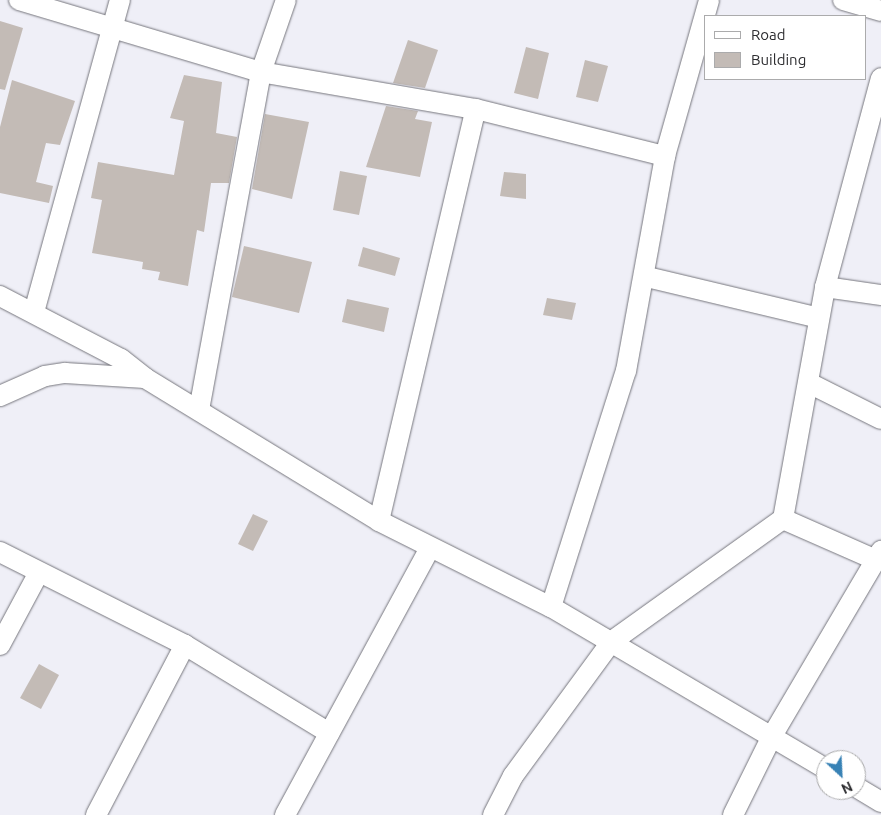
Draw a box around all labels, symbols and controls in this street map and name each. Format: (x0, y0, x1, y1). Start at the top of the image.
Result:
legend (704, 15, 866, 80)
text: Road (751, 26, 786, 43)
text: Building (751, 51, 806, 68)
north arrow (816, 750, 866, 800)
text: N (839, 778, 855, 797)

